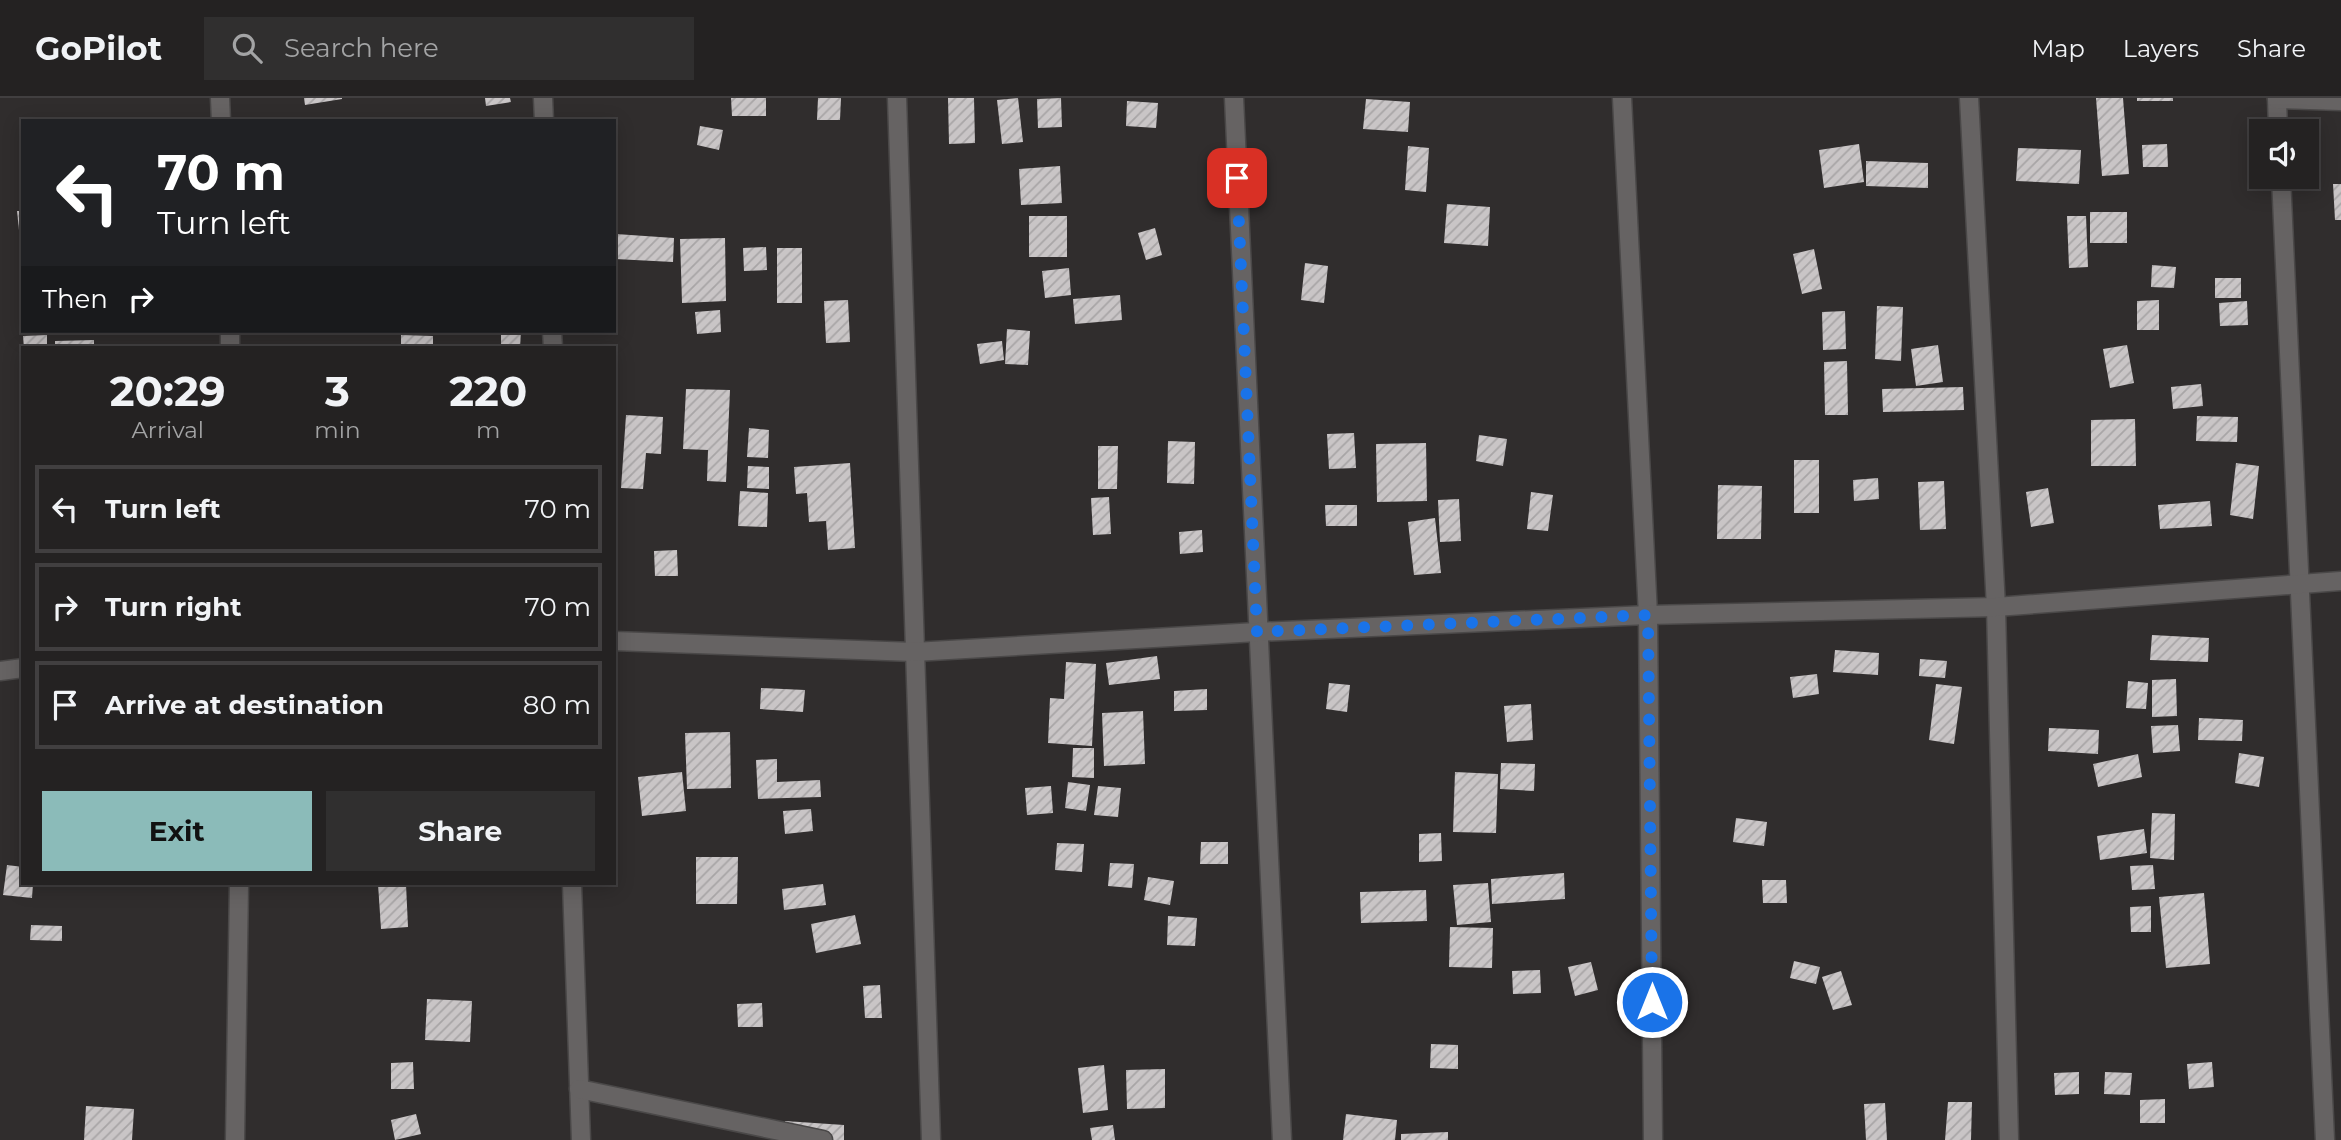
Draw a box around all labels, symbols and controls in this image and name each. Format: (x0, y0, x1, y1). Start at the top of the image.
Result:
search box (204, 17, 694, 80)
text: GoPilot (35, 28, 162, 68)
icon: search (228, 29, 266, 67)
text: Search here (284, 32, 439, 64)
text: Map (2031, 34, 2085, 63)
text: Layers (2123, 34, 2199, 63)
text: Share (2237, 34, 2306, 63)
map controls (2249, 119, 2319, 189)
button: sound (2249, 119, 2319, 189)
text: 70 m (157, 143, 285, 202)
icon: left (42, 147, 133, 238)
pin (1207, 148, 1267, 208)
icon: arrive (1218, 159, 1256, 197)
text: Turn left (157, 203, 291, 242)
icon: right (122, 280, 160, 318)
text: Then (42, 283, 108, 315)
text: 20:29 (110, 365, 226, 417)
text: 3 (325, 365, 350, 417)
text: 220 (449, 365, 527, 417)
text: Arrival (131, 416, 204, 444)
text: min (314, 416, 360, 444)
text: m (476, 416, 500, 444)
icon: left (46, 490, 84, 528)
text: Turn left (105, 493, 221, 525)
text: 70 m (525, 493, 591, 525)
icon: right (46, 588, 84, 626)
text: Turn right (105, 591, 241, 623)
text: 70 m (525, 591, 591, 623)
icon: arrive (46, 686, 84, 724)
text: Arrive at destination (105, 689, 384, 721)
text: 80 m (523, 689, 591, 721)
button: Exit (42, 791, 312, 871)
button: Share (326, 791, 595, 871)
position arrow (1615, 965, 1689, 1039)

